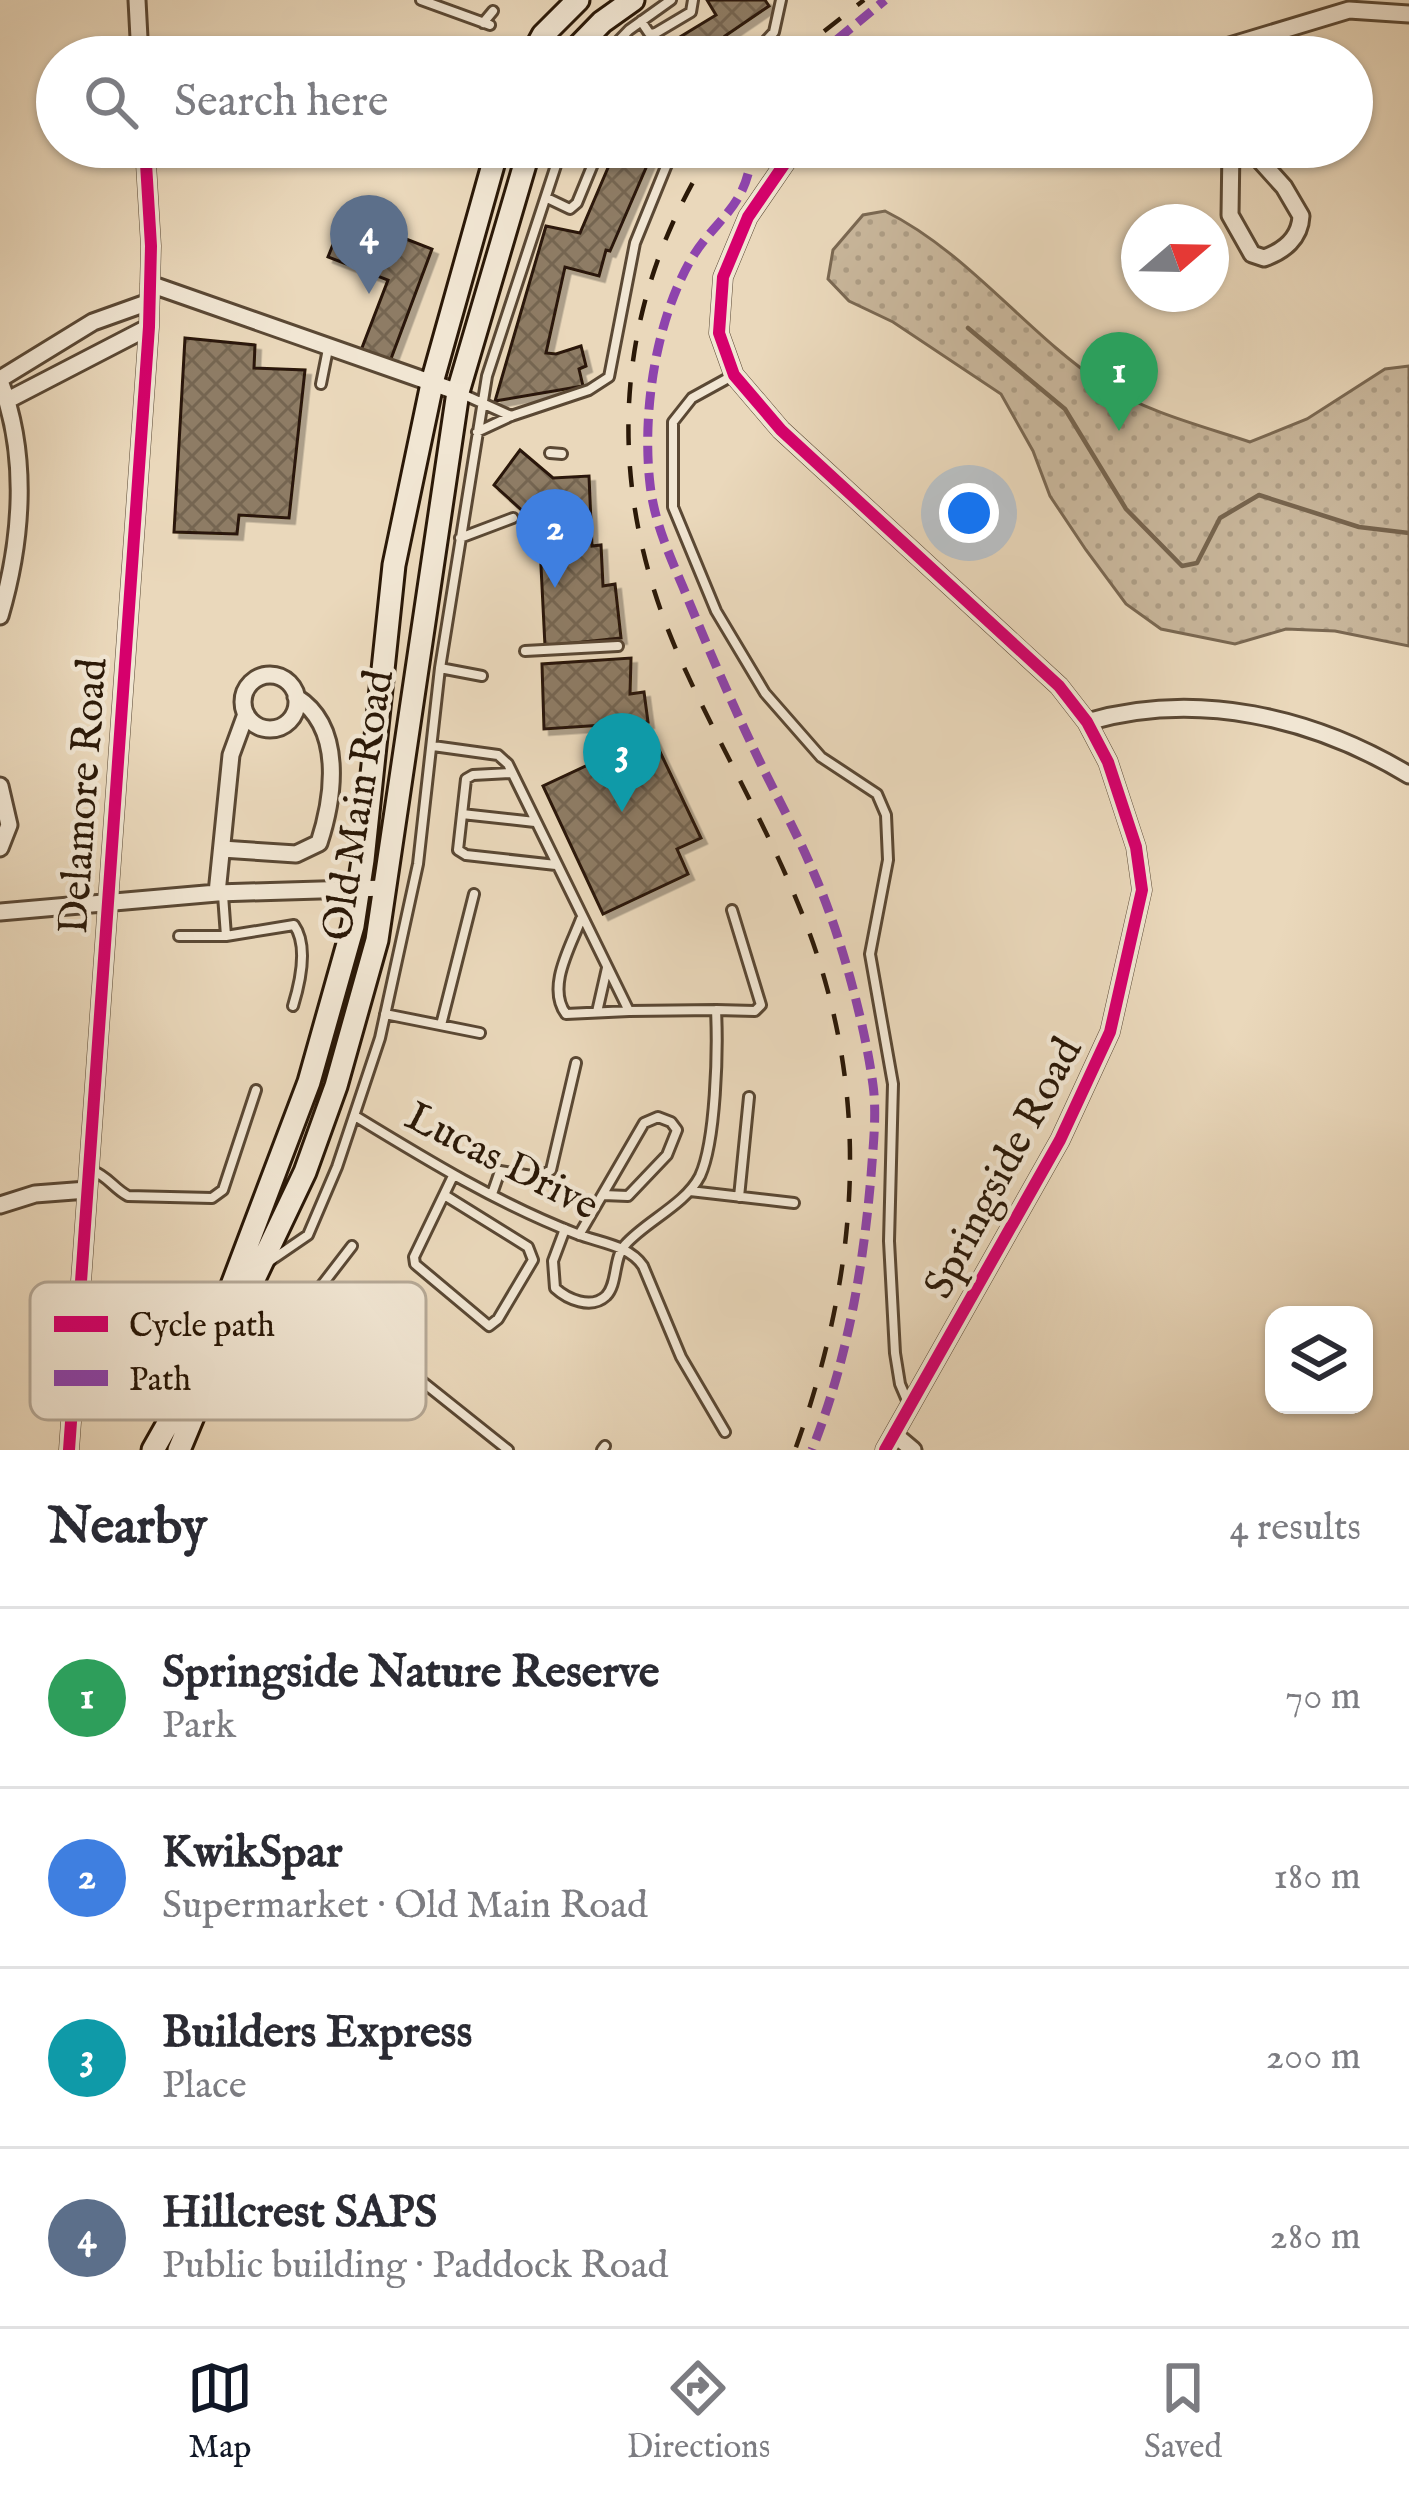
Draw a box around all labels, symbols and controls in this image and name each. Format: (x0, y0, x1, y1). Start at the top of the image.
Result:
search box (36, 36, 1373, 168)
icon: search (78, 69, 144, 135)
text: Search here (174, 74, 388, 131)
pin: 4 (330, 195, 408, 294)
north arrow (1121, 204, 1229, 312)
pin: 1 (1080, 332, 1158, 431)
your location (939, 483, 999, 543)
pin: 2 (516, 489, 594, 588)
street label: Delamore Road (48, 656, 121, 936)
street label: Old Main Road (312, 666, 407, 945)
pin: 3 (583, 713, 661, 812)
street label: Springside Road (913, 1029, 1095, 1308)
street label: Lucas Drive (396, 1091, 607, 1233)
legend (30, 1282, 426, 1420)
text: Cycle path (129, 1306, 275, 1348)
map controls (1265, 1306, 1373, 1414)
button: layers (1265, 1306, 1373, 1414)
text: Path (129, 1360, 191, 1402)
text: Nearby (48, 1496, 207, 1561)
text: 4 results (1229, 1504, 1361, 1553)
text: Springside Nature Reserve (162, 1645, 659, 1702)
text: 1 (80, 1673, 94, 1722)
text: 70 m (1285, 1673, 1361, 1722)
text: Park (162, 1702, 236, 1751)
text: KwikSpar (162, 1825, 342, 1882)
text: 2 (78, 1853, 96, 1902)
text: 180 m (1273, 1853, 1361, 1902)
text: Supermarket · Old Main Road (162, 1882, 648, 1931)
text: Builders Express (162, 2005, 472, 2062)
text: 3 (80, 2033, 94, 2082)
text: 200 m (1266, 2033, 1361, 2082)
text: Place (162, 2062, 247, 2111)
text: Hillcrest SAPS (162, 2185, 437, 2242)
text: 4 (77, 2213, 97, 2262)
text: 280 m (1270, 2213, 1361, 2262)
text: Public building · Paddock Road (162, 2242, 668, 2291)
tab: Map (187, 2355, 253, 2469)
tab: Directions (627, 2355, 770, 2469)
tab: Saved (1144, 2355, 1222, 2469)

